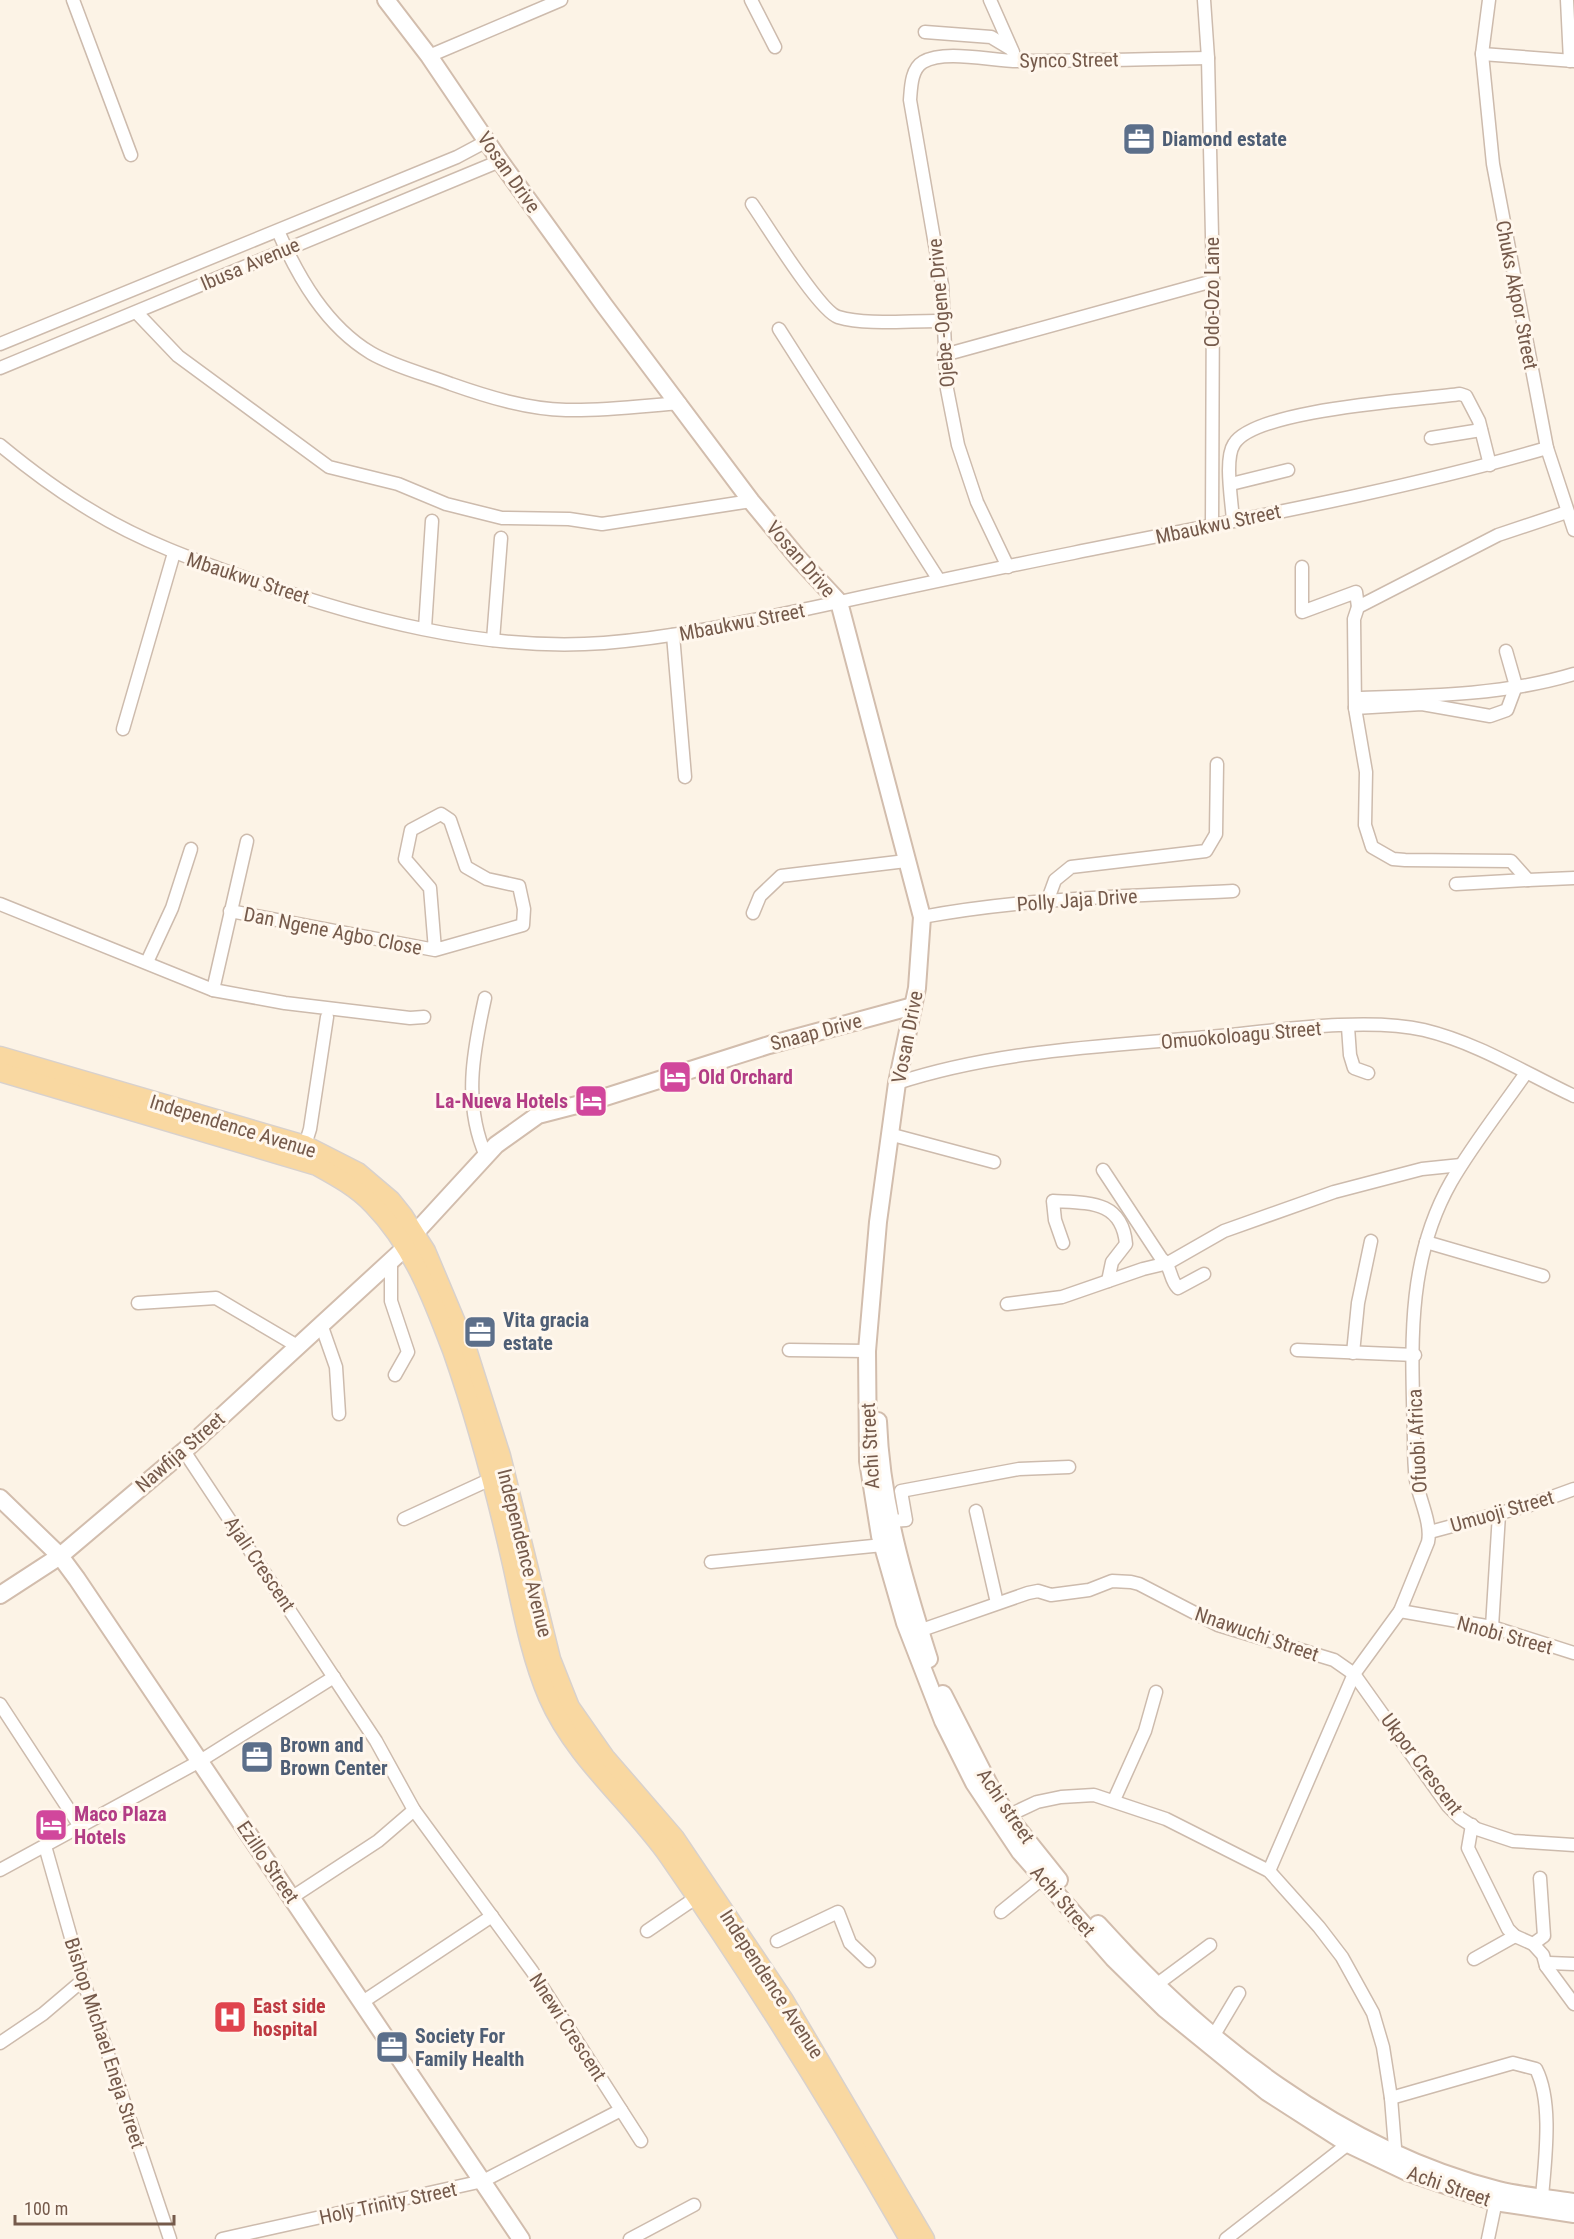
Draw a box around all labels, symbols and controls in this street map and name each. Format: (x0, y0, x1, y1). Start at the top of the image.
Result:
street label: Synco Street (1019, 47, 1119, 73)
office icon: Diamond estate (1121, 121, 1157, 157)
street label: Vosan Drive (472, 127, 546, 217)
place label: Diamond estate (1162, 127, 1287, 151)
street label: Chuks Akpor Street (1491, 218, 1543, 372)
street label: Ibusa Avenue (197, 232, 303, 296)
street label: Ojebe -Ogene Drive (923, 237, 959, 389)
street label: Odo-Ozo Lane (1200, 237, 1224, 347)
street label: Mbaukwu Street (1153, 499, 1283, 549)
street label: Vosan Drive (761, 516, 841, 602)
street label: Mbaukwu Street (184, 547, 312, 609)
street label: Mbaukwu Street (677, 598, 807, 646)
street label: Polly Jaja Drive (1016, 884, 1138, 916)
street label: Dan Ngene Agbo Close (242, 902, 424, 960)
street label: Vosan Drive (886, 989, 928, 1085)
street label: Snaap Drive (768, 1008, 864, 1056)
street label: Omuokoloagu Street (1160, 1016, 1322, 1054)
hotel icon: Old Orchard (657, 1059, 693, 1095)
place label: Old Orchard (698, 1065, 793, 1089)
hotel icon: La-Nueva Hotels (573, 1083, 609, 1119)
street label: Independence Avenue (147, 1089, 319, 1163)
place label: La-Nueva Hotels (435, 1089, 568, 1113)
place label: Vita gracia estate (503, 1308, 589, 1355)
office icon: Vita gracia estate (462, 1314, 498, 1350)
street label: Ofuobi Africa (1402, 1388, 1432, 1494)
street label: Achi Street (856, 1402, 884, 1490)
street label: Nawfija Street (131, 1407, 230, 1497)
street label: Independence Avenue (492, 1466, 558, 1640)
street label: Umuoji Street (1447, 1485, 1557, 1537)
street label: Ajali Crescent (219, 1512, 301, 1616)
street label: Nnawuchi Street (1192, 1602, 1322, 1666)
street label: Nnobi Street (1455, 1611, 1556, 1659)
street label: Ukpor Crescent (1376, 1709, 1468, 1820)
place label: Brown and Brown Center (280, 1733, 388, 1780)
office icon: Brown and Brown Center (239, 1739, 275, 1775)
street label: Achi street (972, 1764, 1040, 1848)
place label: Maco Plaza Hotels (74, 1802, 167, 1849)
hotel icon: Maco Plaza Hotels (33, 1807, 69, 1843)
street label: Ezillo Street (232, 1816, 304, 1908)
street label: Achi Street (1026, 1860, 1100, 1942)
street label: Independence Avenue (715, 1905, 829, 2063)
street label: Bishop Michael Eneja Street (60, 1935, 150, 2151)
street label: Nnewi Crescent (524, 1969, 612, 2085)
place label: East side hospital (253, 1994, 326, 2041)
hospital icon: East side hospital (212, 1999, 248, 2035)
place label: Society For Family Health (415, 2024, 524, 2071)
office icon: Society For Family Health (374, 2029, 410, 2065)
street label: Achi Street (1404, 2161, 1494, 2211)
street label: Holy Trinity Street (317, 2177, 459, 2229)
scale bar (15, 2188, 174, 2226)
text: 100 m (24, 2198, 68, 2219)

